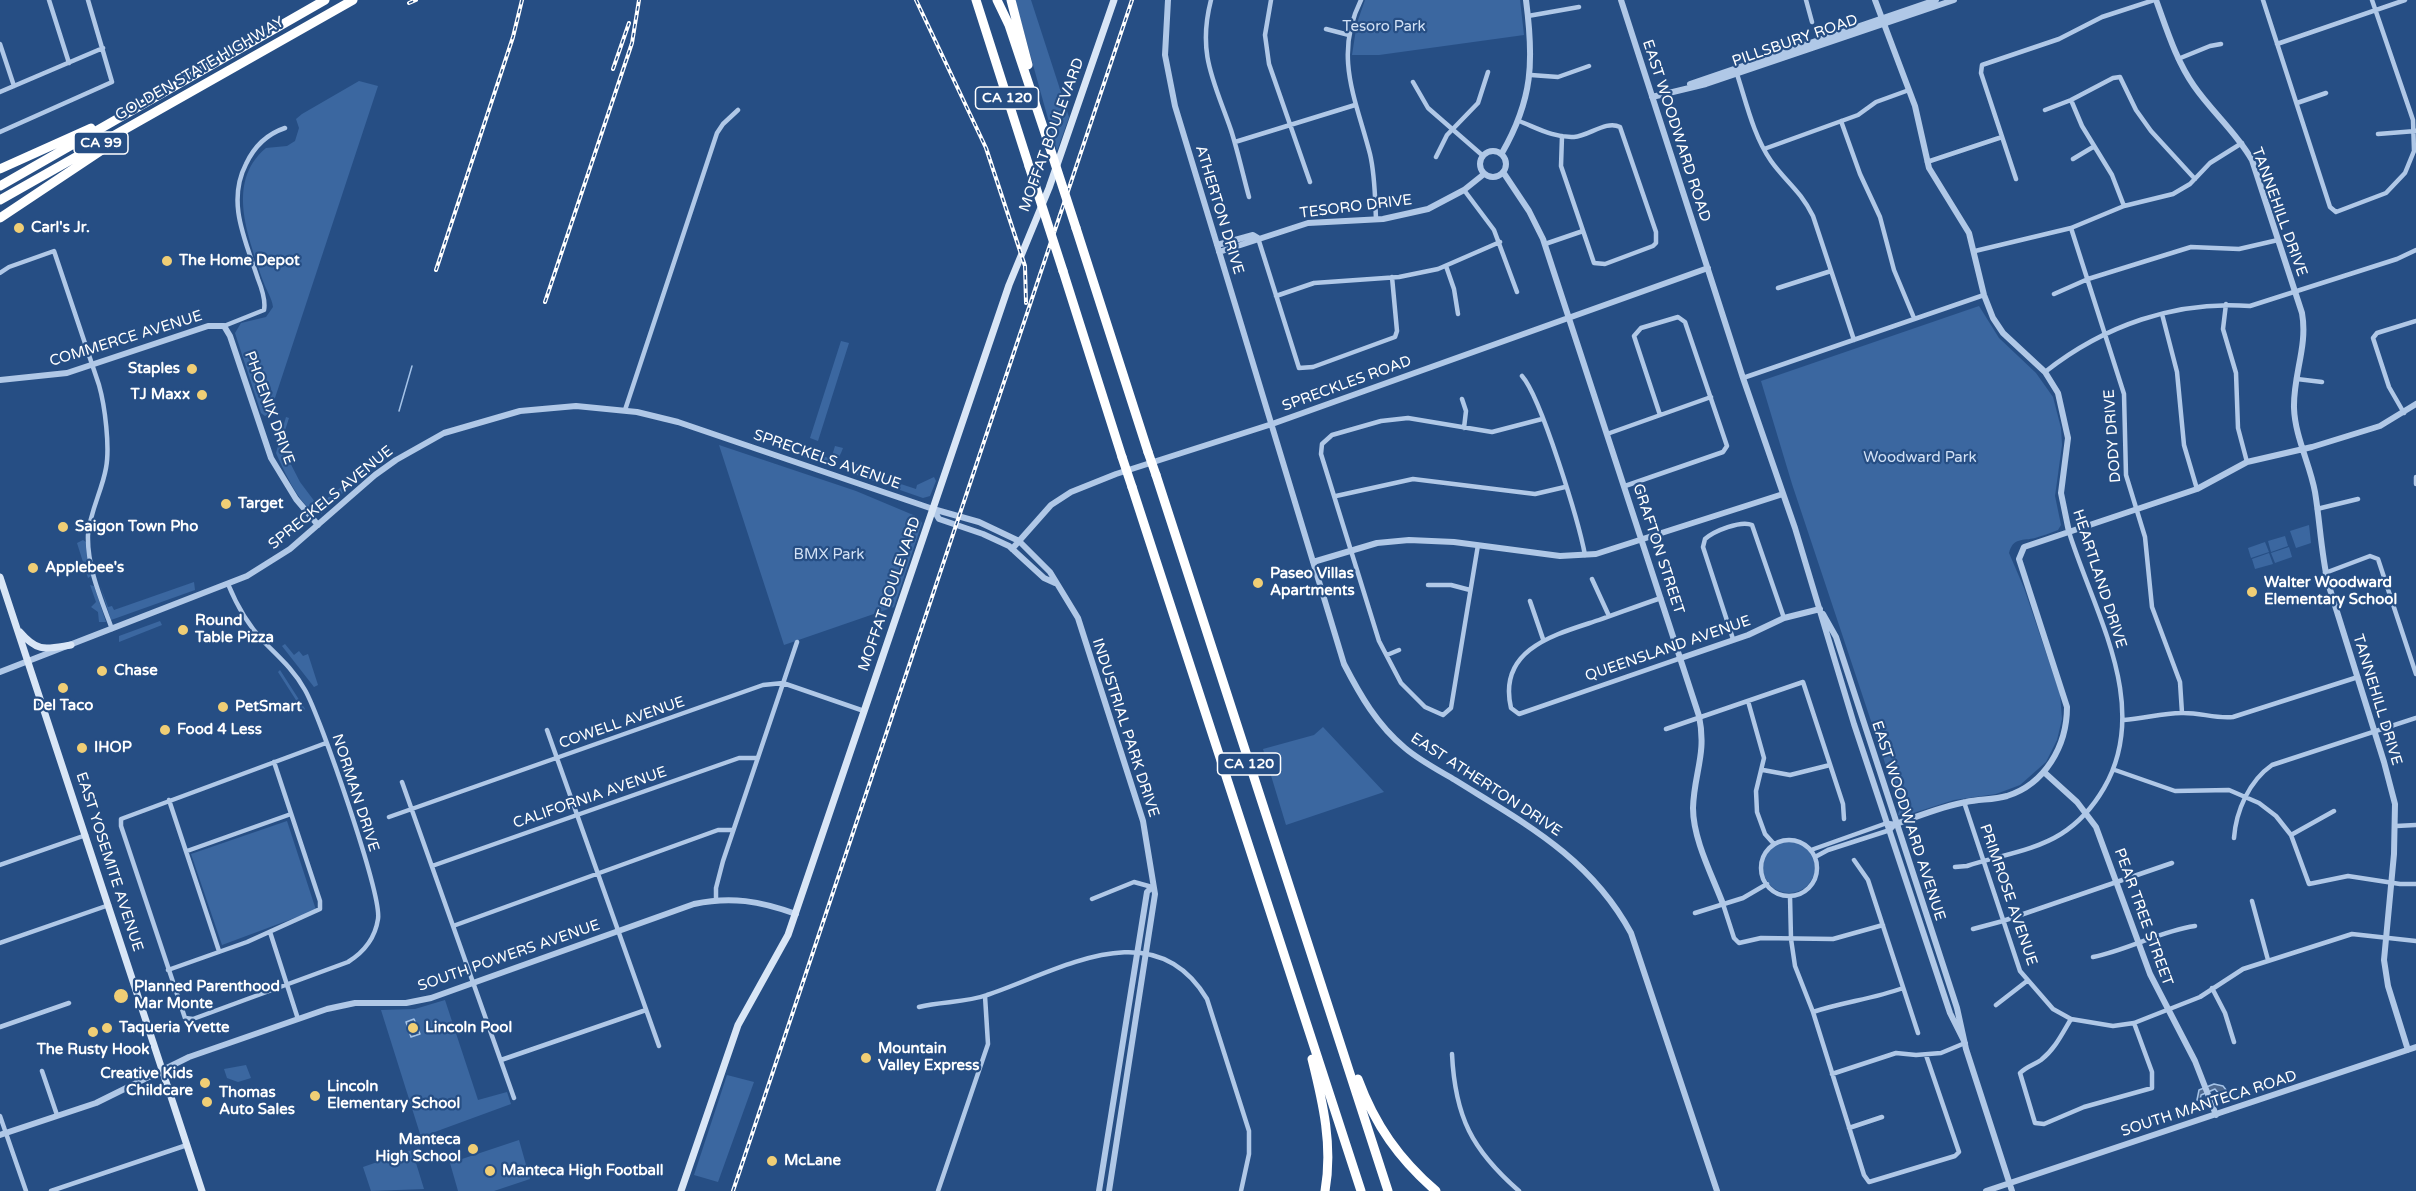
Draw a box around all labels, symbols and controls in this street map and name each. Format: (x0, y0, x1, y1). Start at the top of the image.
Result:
street label: PILLSBURY ROAD (1730, 11, 1860, 71)
street label: GOLDEN STATE HIGHWAY (112, 13, 288, 125)
park label: Tesoro Park (1342, 18, 1426, 36)
street label: EAST WOODWARD ROAD (1638, 38, 1714, 224)
street label: MOFFAT BOULEVARD (1016, 56, 1088, 214)
road number: CA 120 (976, 87, 1038, 109)
road number: CA 99 (74, 132, 128, 154)
street label: ATHERTON DRIVE (1191, 143, 1247, 277)
street label: TANNEHILL DRIVE (2247, 145, 2311, 279)
street label: TESORO DRIVE (1299, 191, 1413, 223)
place label: Carl's Jr. (31, 219, 90, 237)
marker: Carl's Jr. (12, 221, 26, 235)
place label: The Home Depot (179, 252, 300, 270)
marker: The Home Depot (160, 254, 174, 268)
street label: COMMERCE AVENUE (47, 307, 205, 371)
street label: PHOENIX DRIVE (240, 349, 298, 467)
street label: SPRECKLES ROAD (1280, 352, 1414, 416)
place label: Staples (128, 360, 180, 378)
marker: Staples (185, 362, 199, 376)
place label: TJ Maxx (131, 386, 190, 404)
marker: TJ Maxx (195, 388, 209, 402)
street label: DODY DRIVE (2101, 389, 2125, 483)
street label: SPRECKELS AVENUE (751, 426, 903, 494)
street label: SPRECKELS AVENUE (265, 442, 397, 554)
park label: Woodward Park (1863, 449, 1977, 467)
street label: GRAFTON STREET (1628, 482, 1688, 616)
place label: Target (238, 495, 284, 513)
marker: Target (219, 497, 233, 511)
street label: HEARTLAND DRIVE (2068, 507, 2130, 651)
street label: MOFFAT BOULEVARD (855, 514, 925, 674)
place label: Saigon Town Pho (75, 518, 198, 536)
marker: Saigon Town Pho (56, 520, 70, 534)
park label: BMX Park (794, 546, 864, 564)
place label: Applebee's (45, 559, 124, 577)
marker: Applebee's (26, 561, 40, 575)
place label: Paseo Villas Apartments (1270, 565, 1355, 600)
place label: Walter Woodward Elementary School (2264, 574, 2397, 609)
marker: Paseo Villas Apartments (1251, 576, 1265, 590)
marker: Walter Woodward Elementary School (2245, 585, 2259, 599)
place label: Round Table Pizza (195, 612, 274, 647)
street label: QUEENSLAND AVENUE (1583, 612, 1753, 686)
marker: Round Table Pizza (176, 623, 190, 637)
street label: TANNEHILL DRIVE (2349, 632, 2405, 768)
street label: INDUSTRIAL PARK DRIVE (1088, 636, 1162, 820)
place label: Chase (114, 662, 158, 680)
marker: Chase (95, 664, 109, 678)
marker: Del Taco (56, 681, 70, 695)
street label: COWELL AVENUE (557, 693, 687, 753)
place label: Del Taco (33, 697, 93, 715)
place label: PetSmart (235, 698, 302, 716)
marker: PetSmart (216, 700, 230, 714)
street label: EAST WOODWARD AVENUE (1867, 719, 1949, 923)
place label: Food 4 Less (177, 721, 262, 739)
marker: Food 4 Less (158, 723, 172, 737)
street label: EAST ATHERTON DRIVE (1407, 729, 1565, 841)
street label: NORMAN DRIVE (327, 732, 383, 854)
place label: IHOP (94, 739, 132, 757)
marker: IHOP (75, 741, 89, 755)
road number: CA 120 (1218, 753, 1280, 775)
street label: CALIFORNIA AVENUE (511, 763, 669, 833)
street label: EAST YOSEMITE AVENUE (71, 770, 147, 954)
street label: PRIMROSE AVENUE (1975, 822, 2041, 968)
street label: PEAR TREE STREET (2110, 846, 2176, 988)
street label: SOUTH POWERS AVENUE (416, 916, 602, 996)
place label: Planned Parenthood Mar Monte (134, 978, 280, 1013)
marker: Planned Parenthood Mar Monte (112, 987, 130, 1005)
place label: Taqueria Yvette (119, 1019, 230, 1037)
place label: Lincoln Pool (425, 1019, 512, 1037)
marker: Taqueria Yvette (100, 1021, 114, 1035)
marker: Lincoln Pool (406, 1021, 420, 1035)
marker: The Rusty Hook (86, 1025, 100, 1039)
place label: Mountain Valley Express (878, 1040, 979, 1075)
place label: The Rusty Hook (37, 1041, 149, 1059)
marker: Mountain Valley Express (859, 1051, 873, 1065)
place label: Creative Kids Childcare (100, 1065, 193, 1100)
street label: SOUTH MANTECA ROAD (2119, 1067, 2299, 1141)
marker: Creative Kids Childcare (198, 1076, 212, 1090)
place label: Lincoln Elementary School (327, 1078, 460, 1113)
place label: Thomas Auto Sales (219, 1084, 295, 1119)
marker: Lincoln Elementary School (308, 1089, 322, 1103)
marker: Thomas Auto Sales (200, 1095, 214, 1109)
place label: Manteca High School (375, 1131, 461, 1166)
marker: Manteca High School (466, 1142, 480, 1156)
place label: McLane (784, 1152, 841, 1170)
marker: McLane (765, 1154, 779, 1168)
place label: Manteca High Football (502, 1162, 664, 1180)
marker: Manteca High Football (483, 1164, 497, 1178)

